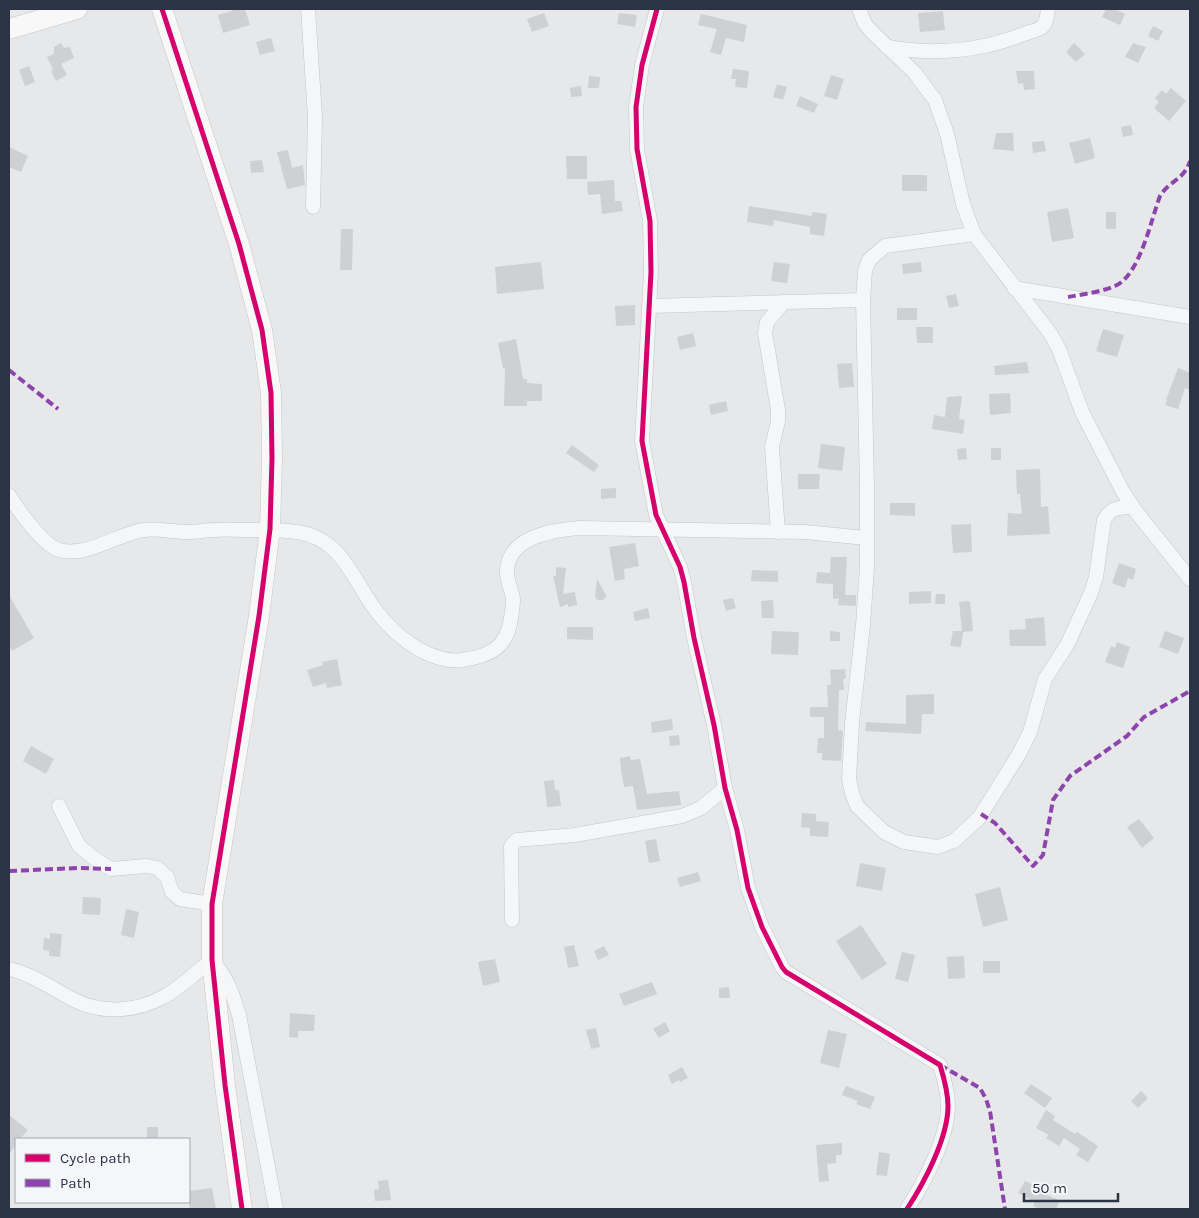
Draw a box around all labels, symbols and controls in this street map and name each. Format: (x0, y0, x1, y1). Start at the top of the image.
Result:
legend (15, 1138, 190, 1203)
text: Cycle path (60, 1149, 131, 1167)
scale bar (1024, 1170, 1118, 1202)
text: Path (60, 1174, 91, 1192)
text: 50 m (1032, 1179, 1067, 1197)

